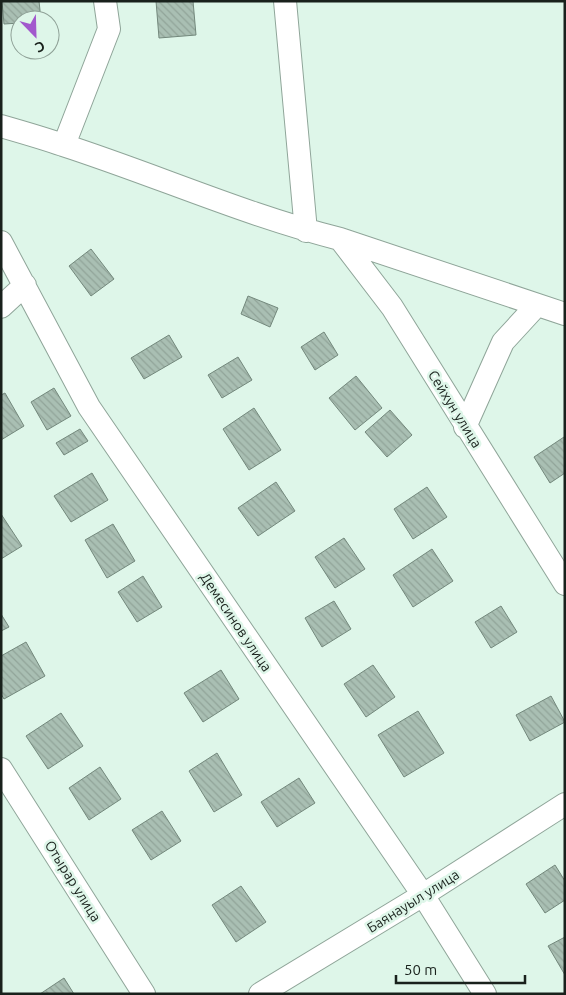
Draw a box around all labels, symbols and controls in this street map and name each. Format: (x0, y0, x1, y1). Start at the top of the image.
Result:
north arrow (10, 10, 60, 60)
text: С (33, 38, 47, 56)
street label: Сейхун улица (425, 367, 485, 451)
street label: Демесинов улица (197, 570, 275, 674)
street label: Отырар улица (42, 837, 104, 925)
street label: Баянауыл улица (364, 866, 462, 936)
scale bar (396, 952, 525, 984)
text: 50 m (404, 961, 437, 978)

